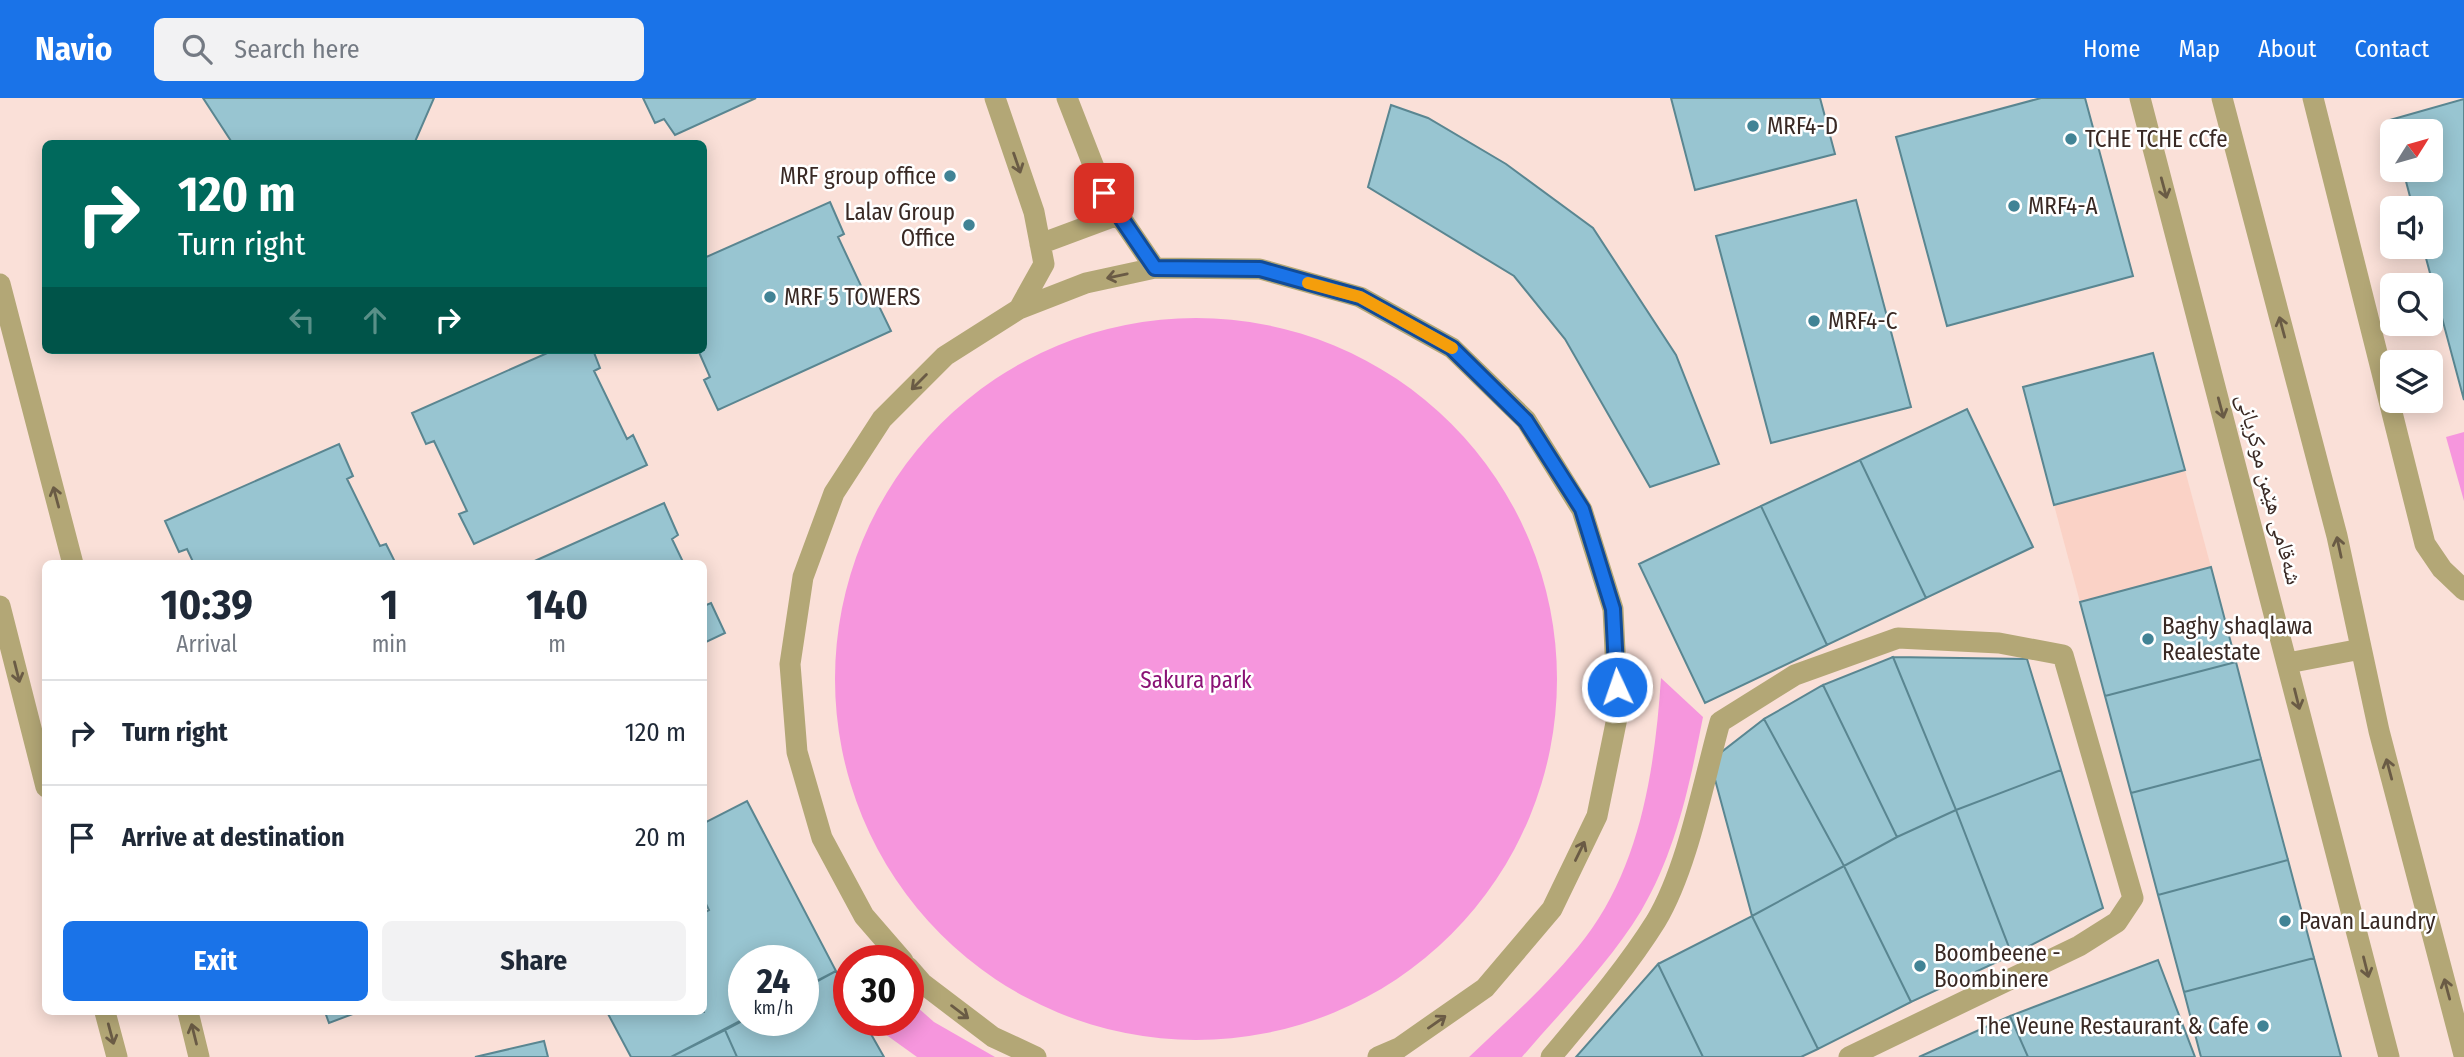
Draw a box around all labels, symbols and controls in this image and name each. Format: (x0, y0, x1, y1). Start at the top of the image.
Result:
search box (154, 18, 644, 81)
text: Navio (35, 29, 112, 69)
icon: search (178, 30, 216, 68)
text: Search here (234, 34, 360, 65)
text: Home (2083, 35, 2140, 63)
text: Map (2178, 35, 2220, 63)
text: About (2258, 35, 2316, 63)
text: Contact (2354, 35, 2429, 63)
place label: MRF4-D (1767, 112, 1838, 140)
marker: MRF4-D (1745, 118, 1761, 134)
north arrow (2380, 119, 2443, 182)
map controls (2380, 119, 2443, 413)
place label: TCHE TCHE cCfe (2085, 125, 2228, 153)
marker: TCHE TCHE cCfe (2063, 131, 2079, 147)
one-way arrow (1012, 151, 1024, 173)
place label: MRF group office (780, 162, 936, 190)
pin (1074, 163, 1134, 223)
text: 120 m (178, 165, 296, 224)
icon: right (63, 168, 154, 259)
marker: MRF group office (942, 168, 958, 184)
icon: arrive (1085, 174, 1123, 212)
one-way arrow (2158, 176, 2171, 199)
place label: MRF4-A (2028, 192, 2098, 220)
button: sound (2380, 196, 2443, 259)
place label: Lalav Group Office (844, 198, 955, 252)
marker: MRF4-A (2006, 198, 2022, 214)
marker: Lalav Group Office (961, 217, 977, 233)
text: Turn right (178, 225, 305, 263)
one-way arrow (1106, 270, 1129, 284)
button: search (2380, 273, 2443, 336)
place label: MRF 5 TOWERS (784, 283, 920, 311)
marker: MRF 5 TOWERS (762, 289, 778, 305)
icon: left (283, 301, 321, 339)
icon: ahead (356, 301, 394, 339)
icon: right (429, 301, 467, 339)
place label: MRF4-C (1828, 307, 1898, 335)
marker: MRF4-C (1806, 313, 1822, 329)
one-way arrow (2275, 316, 2288, 339)
button: layers (2380, 350, 2443, 413)
one-way arrow (911, 373, 928, 390)
street label: شەقامی هێمن موکریانی (2231, 390, 2309, 588)
one-way arrow (2215, 396, 2228, 419)
one-way arrow (49, 487, 62, 509)
one-way arrow (2332, 536, 2345, 559)
text: 10:39 (161, 580, 253, 630)
text: 1 (381, 580, 398, 630)
text: 140 (526, 580, 588, 630)
place label: Baghy shaqlawa Realestate (2162, 612, 2313, 666)
text: Arrival (176, 630, 237, 658)
text: min (372, 630, 407, 658)
text: m (548, 630, 566, 658)
marker: Baghy shaqlawa Realestate (2140, 631, 2156, 647)
position arrow (1580, 650, 1654, 724)
one-way arrow (11, 660, 24, 683)
park label: Sakura park (1140, 666, 1252, 694)
one-way arrow (2291, 687, 2304, 710)
icon: right (63, 714, 101, 752)
text: Turn right (122, 717, 228, 748)
text: 120 m (625, 717, 686, 748)
one-way arrow (2382, 758, 2395, 781)
icon: arrive (63, 819, 101, 857)
text: Arrive at destination (122, 822, 345, 853)
text: 20 m (635, 822, 686, 853)
one-way arrow (1574, 841, 1588, 862)
place label: Pavan Laundry (2299, 907, 2436, 935)
marker: Pavan Laundry (2277, 913, 2293, 929)
button: Exit (63, 921, 368, 1001)
button: Share (382, 921, 686, 1001)
place label: Boombeene - Boombinere (1934, 939, 2061, 993)
speed limit sign: 30 (833, 945, 924, 1036)
one-way arrow (2360, 955, 2373, 978)
marker: Boombeene - Boombinere (1912, 958, 1928, 974)
text: 24 (757, 960, 790, 1002)
one-way arrow (2440, 978, 2453, 1001)
text: km/h (753, 997, 794, 1019)
one-way arrow (950, 1004, 968, 1019)
place label: The Veune Restaurant & Cafe (1977, 1012, 2249, 1040)
one-way arrow (1427, 1015, 1446, 1029)
marker: The Veune Restaurant & Cafe (2255, 1018, 2271, 1034)
one-way arrow (105, 1022, 118, 1045)
one-way arrow (187, 1023, 200, 1046)

